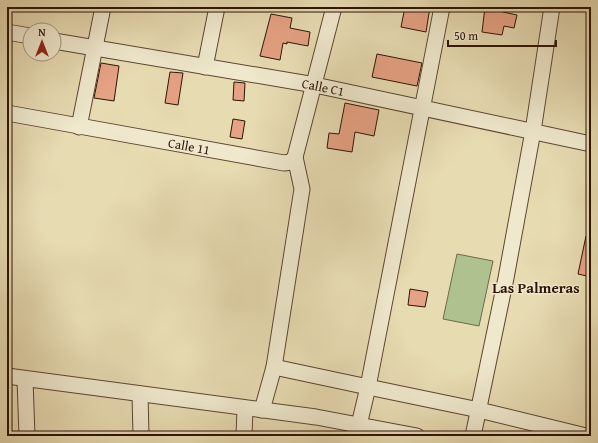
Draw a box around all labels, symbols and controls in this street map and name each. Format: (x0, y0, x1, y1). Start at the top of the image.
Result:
north arrow (22, 22, 62, 62)
scale bar (448, 22, 556, 48)
text: N (38, 24, 46, 40)
text: 50 m (454, 27, 478, 44)
street label: Calle C1 (300, 74, 346, 101)
street label: Calle 11 (167, 133, 211, 159)
district label: Las Palmeras (492, 277, 580, 298)

